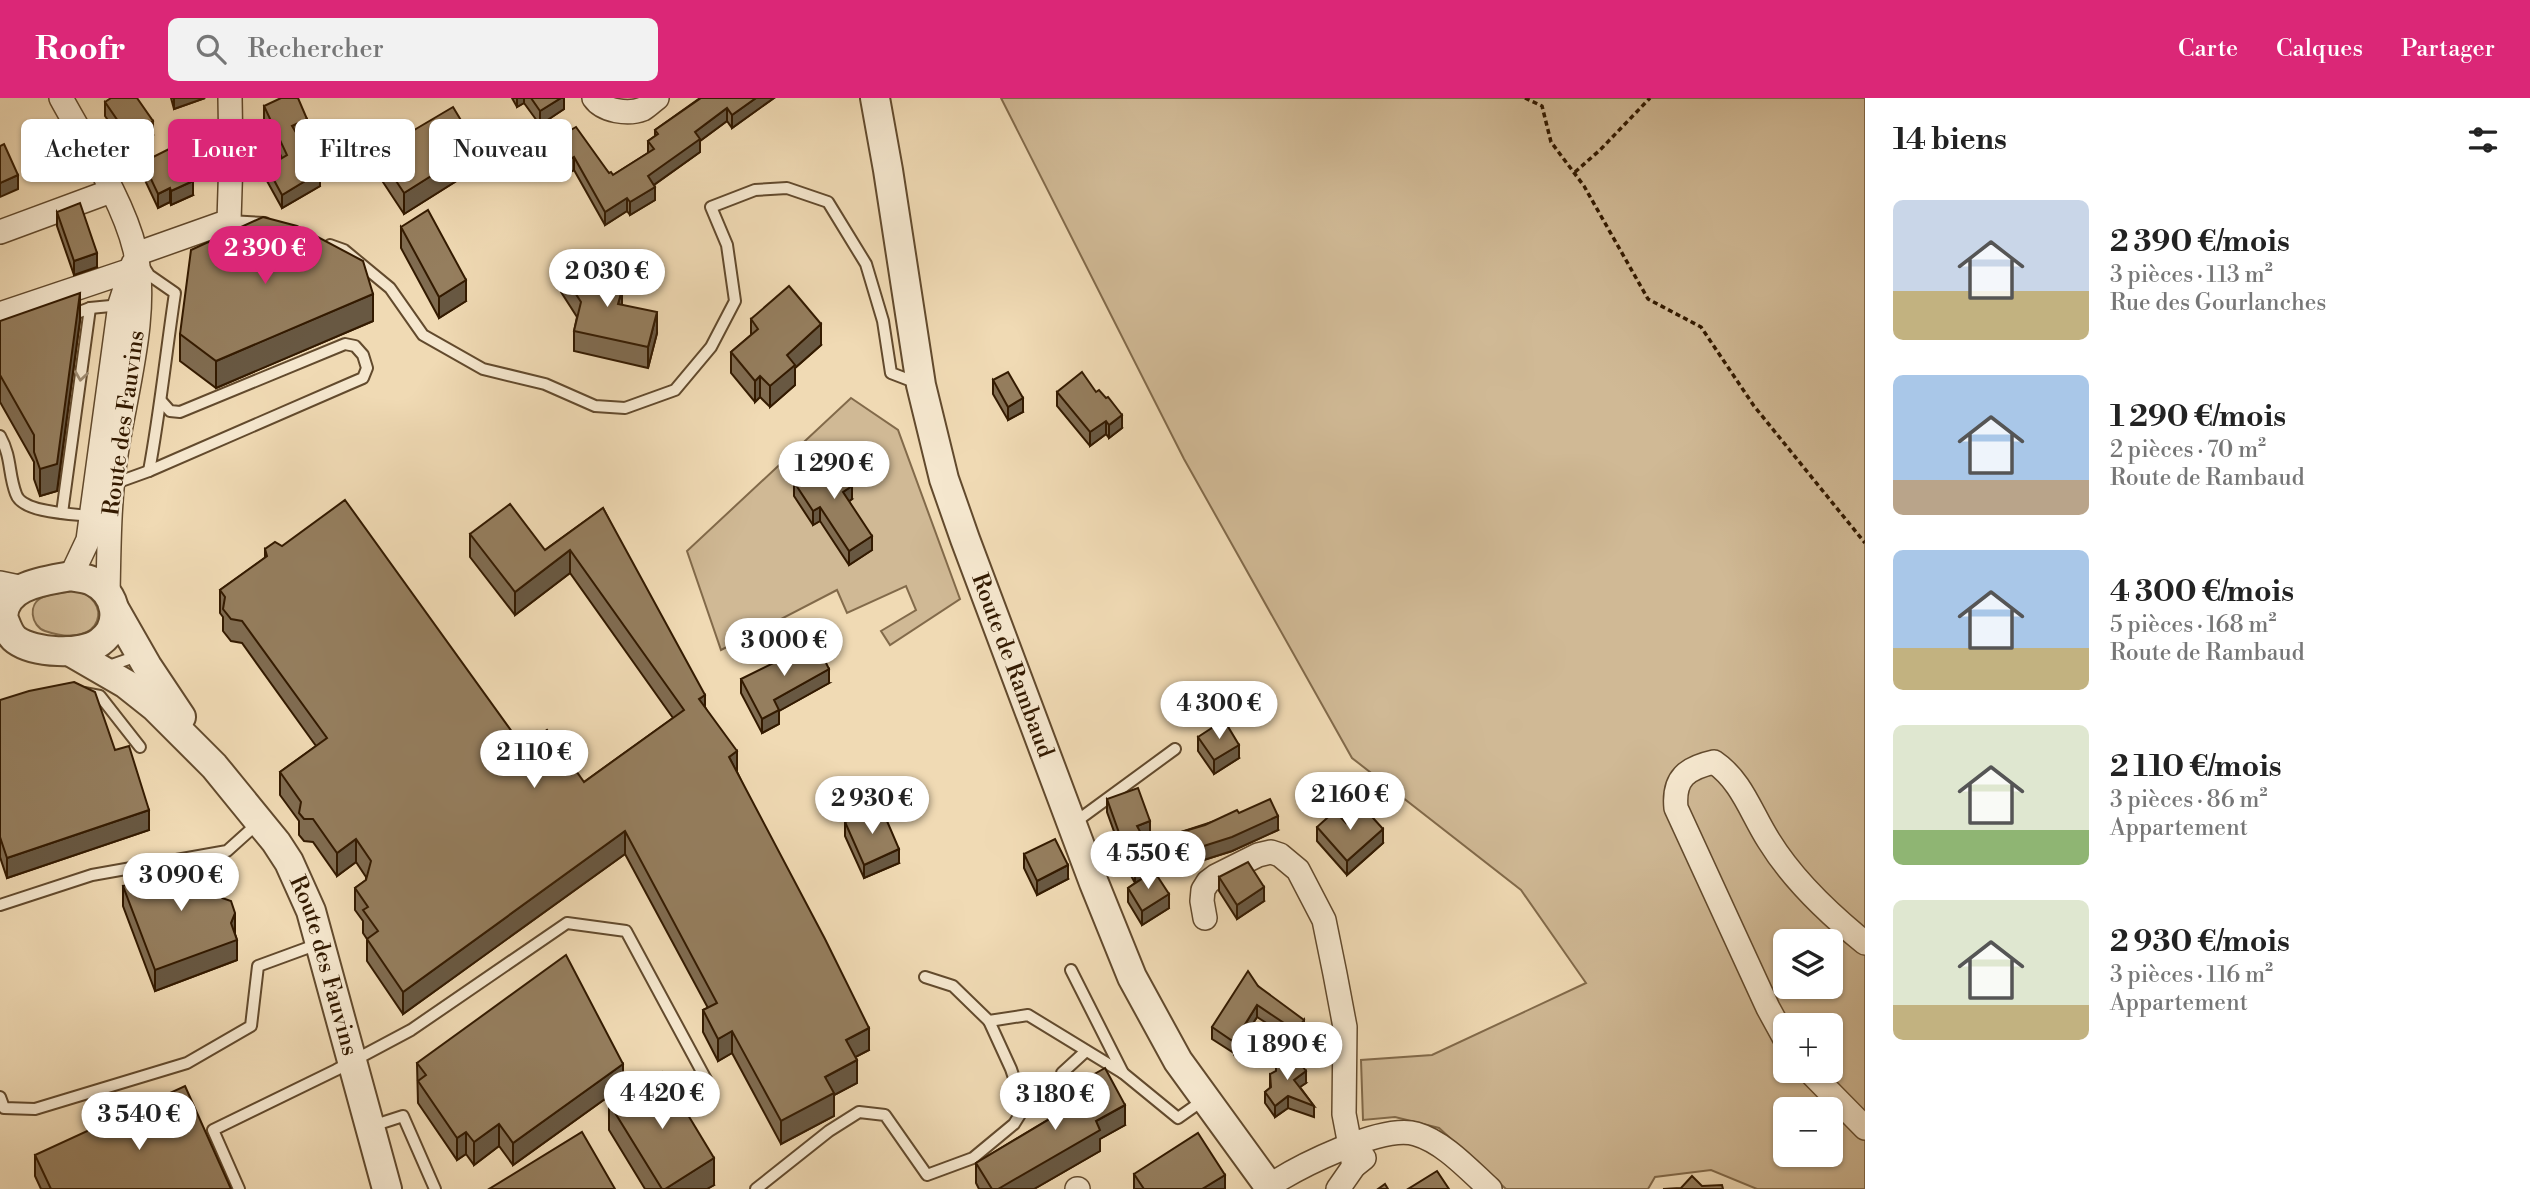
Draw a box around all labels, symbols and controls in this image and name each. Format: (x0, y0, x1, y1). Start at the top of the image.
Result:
search box (168, 18, 658, 81)
text: Roofr (35, 29, 126, 70)
icon: search (192, 30, 230, 68)
text: Rechercher (248, 33, 384, 65)
text: Carte (2178, 34, 2238, 64)
text: Calques (2276, 34, 2363, 64)
text: Partager (2401, 34, 2495, 64)
chip: Acheter (21, 119, 154, 182)
chip: Louer (168, 119, 281, 182)
chip: Filtres (295, 119, 415, 182)
chip: Nouveau (429, 119, 572, 182)
text: 14 biens (1893, 121, 2007, 159)
icon: filters (2464, 121, 2502, 159)
text: 2 390 €/mois (2110, 223, 2290, 261)
pin: 2 390 € (200, 226, 330, 286)
icon: home (1949, 228, 2033, 312)
text: 2 390 € (224, 235, 306, 263)
pin: 2 030 € (542, 250, 672, 309)
text: 2 030 € (565, 258, 649, 286)
text: 3 pièces · 113 m² (2110, 261, 2273, 289)
text: Rue des Gourlanches (2110, 289, 2326, 317)
street label: Route des Fauvins (97, 329, 151, 517)
one-way arrow (73, 370, 88, 382)
text: 1 290 €/mois (2110, 398, 2286, 436)
icon: home (1949, 403, 2033, 487)
text: 2 pièces · 70 m² (2110, 436, 2266, 464)
pin: 1 290 € (769, 442, 899, 501)
text: 1 290 € (795, 450, 873, 478)
text: Route de Rambaud (2110, 464, 2305, 492)
street label: Route de Rambaud (965, 569, 1060, 761)
text: 4 300 €/mois (2110, 573, 2294, 611)
icon: home (1949, 578, 2033, 662)
text: 5 pièces · 168 m² (2110, 611, 2277, 639)
pin: 3 000 € (719, 618, 849, 678)
text: 3 000 € (741, 627, 827, 655)
text: Route de Rambaud (2110, 639, 2305, 667)
pin: 4 300 € (1154, 682, 1284, 741)
text: 4 300 € (1176, 690, 1262, 718)
pin: 2 110 € (469, 730, 599, 790)
text: 2 110 € (496, 739, 572, 767)
text: 2 110 €/mois (2110, 748, 2282, 786)
icon: home (1949, 753, 2033, 837)
pin: 2 160 € (1285, 772, 1415, 832)
pin: 2 930 € (807, 776, 937, 836)
text: 2 160 € (1311, 781, 1389, 809)
text: 2 930 € (831, 785, 913, 813)
text: 3 pièces · 86 m² (2110, 786, 2268, 814)
text: Appartement (2110, 814, 2248, 842)
pin: 4 550 € (1083, 832, 1213, 891)
text: 4 550 € (1107, 840, 1189, 868)
pin: 3 090 € (116, 854, 246, 913)
text: 3 090 € (139, 862, 223, 890)
street label: Route des Fauvins (283, 871, 364, 1059)
text: 2 930 €/mois (2110, 923, 2290, 961)
icon: home (1949, 928, 2033, 1012)
map controls (1773, 929, 1843, 1167)
button: layers (1773, 929, 1843, 999)
text: 3 pièces · 116 m² (2110, 961, 2273, 989)
text: Appartement (2110, 989, 2248, 1017)
button: + (1773, 1013, 1843, 1083)
pin: 1 890 € (1222, 1023, 1352, 1082)
text: 1 890 € (1247, 1031, 1327, 1059)
pin: 4 420 € (597, 1072, 727, 1131)
pin: 3 180 € (990, 1072, 1120, 1132)
text: 4 420 € (620, 1080, 704, 1108)
text: 3 180 € (1016, 1081, 1094, 1109)
pin: 3 540 € (74, 1093, 204, 1152)
button: − (1773, 1097, 1843, 1167)
text: 3 540 € (98, 1101, 180, 1129)

